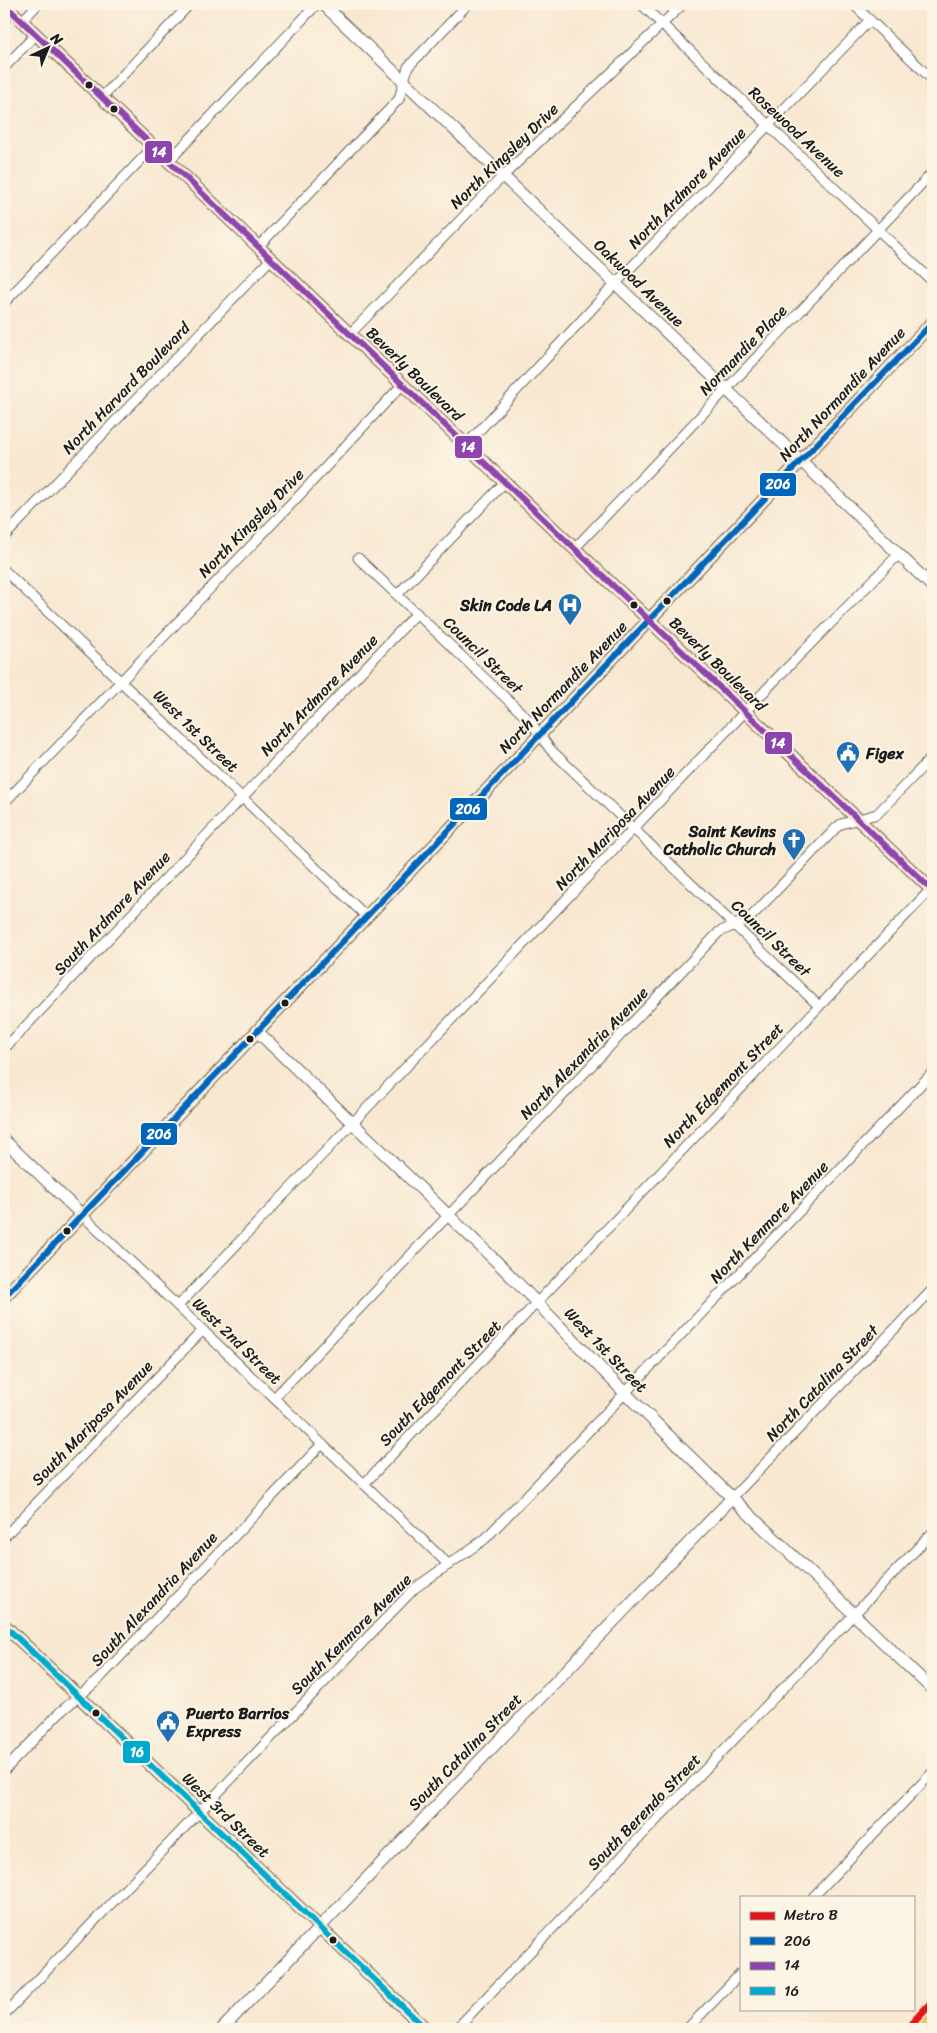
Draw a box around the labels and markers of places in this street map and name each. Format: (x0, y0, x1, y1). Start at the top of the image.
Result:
unlabelled marker (84, 80, 94, 90)
unlabelled marker (109, 104, 119, 114)
place label: Skin Code LA (459, 591, 552, 620)
hospital icon: Skin Code LA (557, 592, 583, 626)
unlabelled marker (662, 596, 672, 606)
unlabelled marker (629, 600, 639, 610)
place label: Figex (865, 739, 904, 768)
public building icon: Figex (835, 740, 861, 774)
place label: Saint Kevins Catholic Church (662, 817, 777, 864)
church icon: Saint Kevins Catholic Church (781, 827, 807, 861)
unlabelled marker (280, 998, 290, 1008)
unlabelled marker (245, 1034, 255, 1044)
unlabelled marker (62, 1226, 72, 1236)
place label: Puerto Barrios Express (186, 1699, 290, 1746)
unlabelled marker (91, 1708, 101, 1718)
public building icon: Puerto Barrios Express (155, 1709, 181, 1743)
unlabelled marker (328, 1935, 338, 1945)

